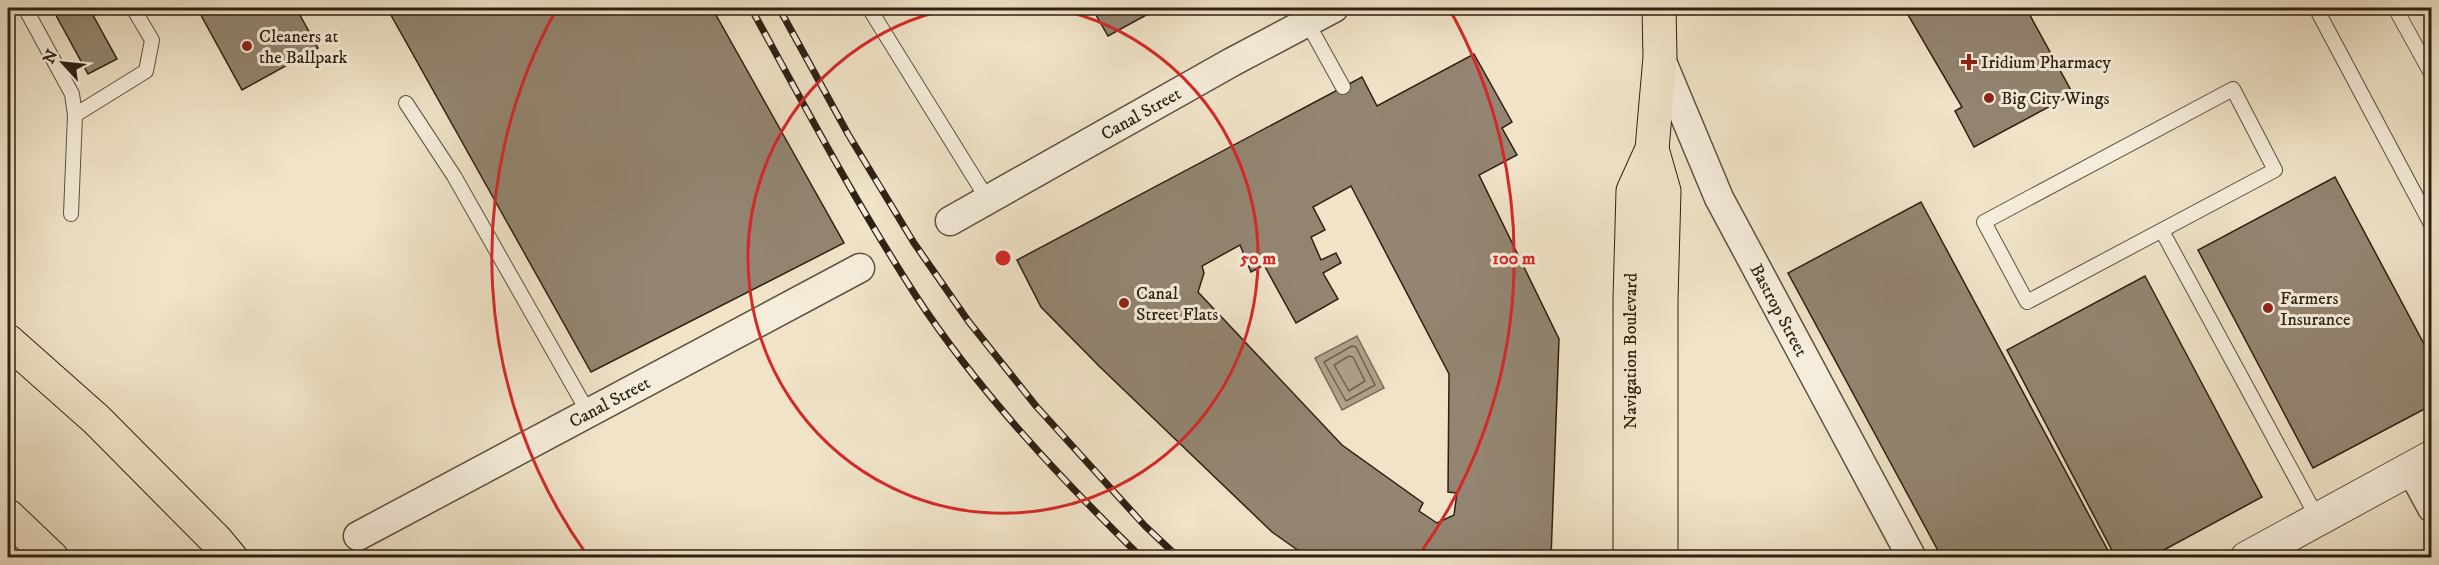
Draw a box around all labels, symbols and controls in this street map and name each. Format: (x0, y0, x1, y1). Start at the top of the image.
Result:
place label: Cleaners at the Ballpark (259, 26, 348, 69)
north arrow (33, 33, 93, 93)
marker: Cleaners at the Ballpark (240, 39, 254, 53)
text: N (39, 46, 62, 67)
place label: Iridium Pharmacy (1981, 52, 2112, 74)
marker: Iridium Pharmacy (1962, 55, 1976, 69)
street label: Canal Street (1097, 83, 1185, 146)
place label: Big City Wings (2001, 88, 2109, 110)
marker: Big City Wings (1982, 91, 1996, 105)
centre of rings (993, 248, 1013, 268)
text: 50 m (1239, 248, 1276, 270)
text: 100 m (1492, 248, 1536, 270)
street label: Bastrop Street (1744, 260, 1812, 361)
street label: Navigation Boulevard (1620, 273, 1643, 429)
place label: Canal Street Flats (1136, 283, 1218, 326)
place label: Farmers Insurance (2280, 288, 2350, 331)
marker: Canal Street Flats (1117, 296, 1131, 310)
marker: Farmers Insurance (2261, 301, 2275, 315)
street label: Canal Street (566, 372, 654, 433)

